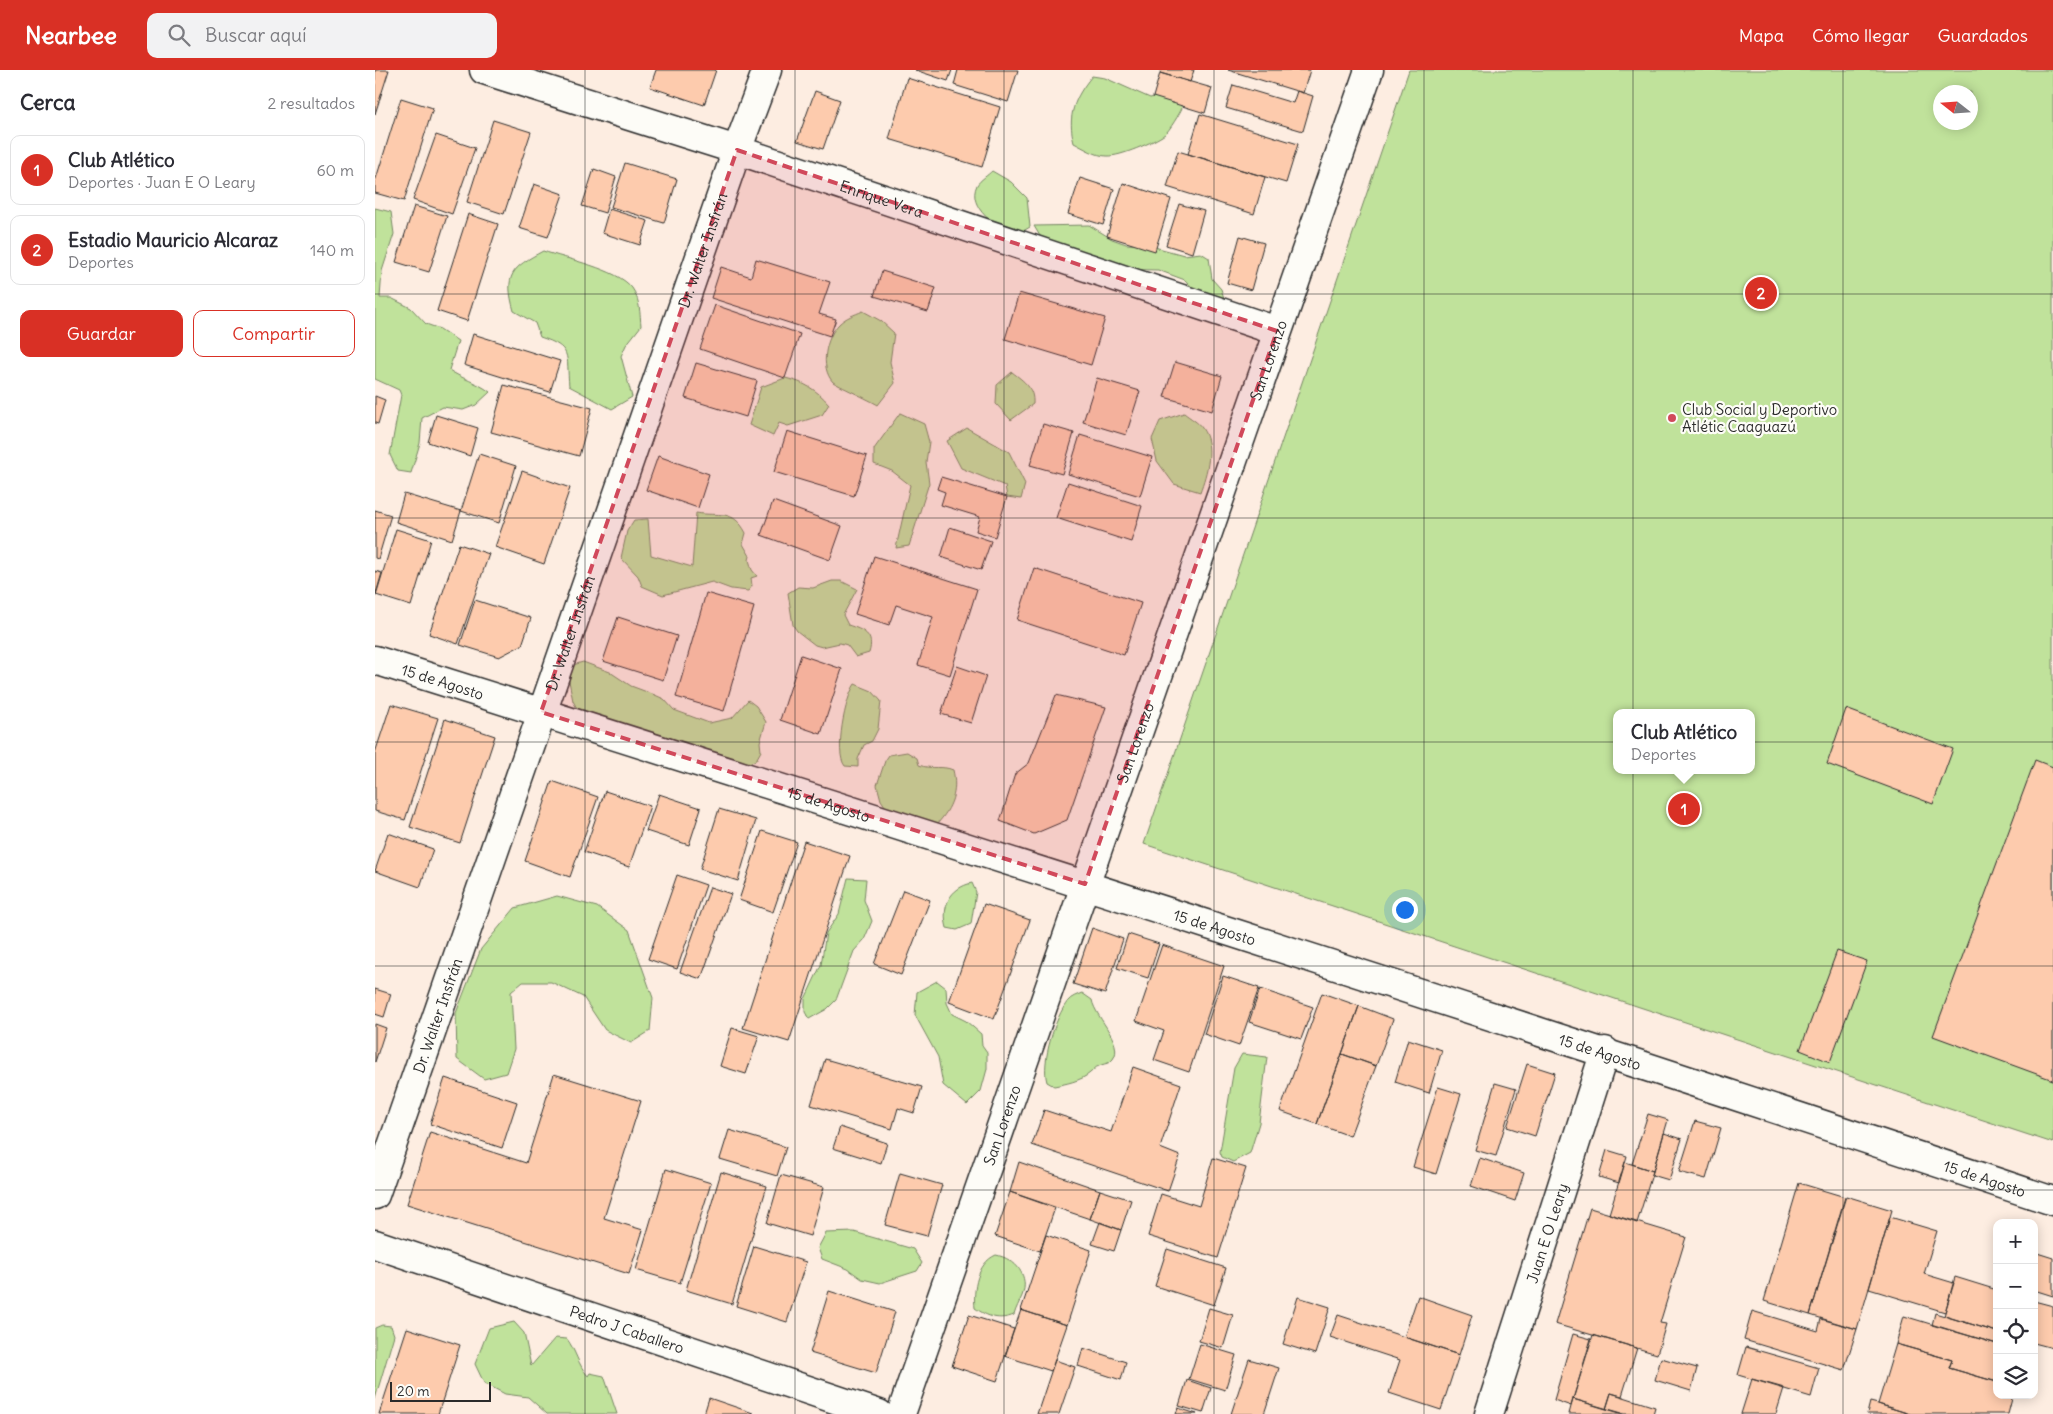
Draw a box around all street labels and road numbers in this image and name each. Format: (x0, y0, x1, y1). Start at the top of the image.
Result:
street label: Enrique Vera (837, 176, 926, 221)
street label: Dr. Walter Insfrán (674, 190, 731, 310)
street label: San Lorenzo (1245, 317, 1291, 403)
street label: Dr. Walter Insfrán (541, 572, 599, 693)
street label: 15 de Agosto (399, 659, 486, 703)
street label: San Lorenzo (1112, 700, 1158, 785)
street label: 15 de Agosto (785, 782, 872, 826)
street label: 15 de Agosto (1171, 905, 1258, 949)
street label: Dr. Walter Insfrán (408, 955, 466, 1075)
street label: 15 de Agosto (1556, 1029, 1643, 1074)
street label: San Lorenzo (979, 1082, 1024, 1168)
street label: 15 de Agosto (1941, 1156, 2028, 1201)
street label: Juan E O Leary (1522, 1181, 1572, 1285)
street label: Pedro J Caballero (567, 1301, 687, 1357)

